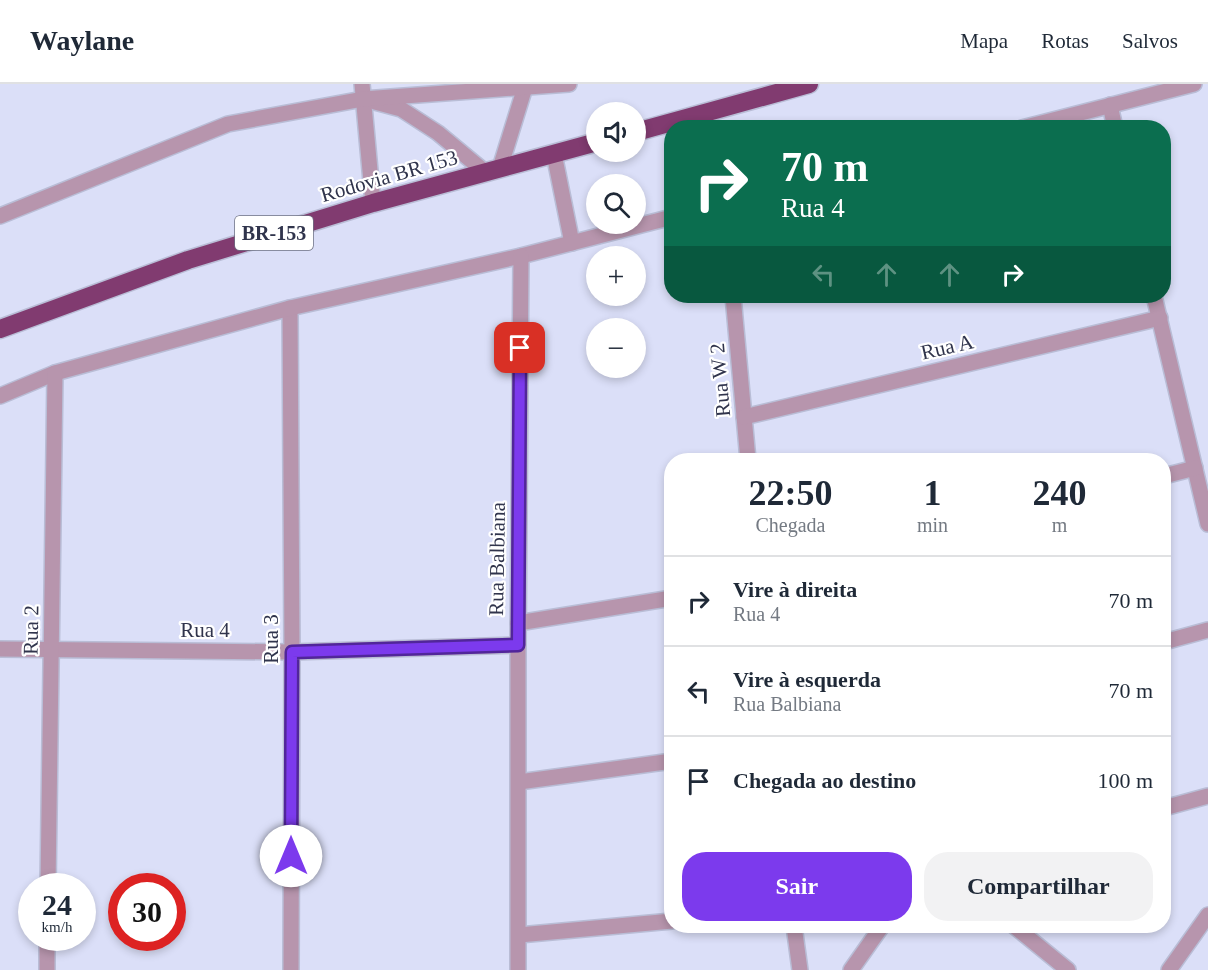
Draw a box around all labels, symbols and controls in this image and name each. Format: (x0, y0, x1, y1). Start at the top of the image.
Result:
text: Waylane (30, 25, 134, 56)
text: Mapa (960, 29, 1008, 53)
text: Rotas (1041, 29, 1089, 53)
text: Salvos (1122, 29, 1178, 53)
map controls (586, 102, 646, 378)
button: sound (586, 102, 646, 162)
icon: right (682, 144, 760, 222)
text: 70 m (781, 144, 869, 190)
street label: Rodovia BR 153 (318, 145, 460, 207)
button: search (586, 174, 646, 234)
text: Rua 4 (781, 193, 845, 223)
road number: BR-153 (235, 216, 313, 250)
button: + (586, 246, 646, 306)
icon: left (807, 258, 840, 291)
icon: ahead (870, 258, 903, 291)
icon: ahead (933, 258, 966, 291)
icon: right (996, 258, 1029, 291)
button: − (586, 318, 646, 378)
pin (494, 322, 545, 373)
street label: Rua A (918, 329, 976, 365)
icon: arrive (503, 331, 536, 364)
street label: Rua W 2 (705, 342, 735, 418)
text: 22:50 (748, 473, 832, 513)
text: 1 (924, 473, 942, 513)
text: 240 (1033, 473, 1087, 513)
street label: Rua Balbiana (484, 501, 510, 616)
text: Chegada (755, 514, 825, 536)
text: min (917, 514, 948, 536)
text: m (1052, 514, 1067, 536)
text: Vire à direita (733, 577, 857, 602)
icon: right (682, 585, 715, 618)
text: 70 m (1108, 588, 1153, 613)
text: Rua 4 (733, 603, 780, 625)
street label: Rua 2 (19, 605, 43, 655)
street label: Rua 3 (259, 614, 283, 664)
street label: Rua 4 (180, 618, 230, 642)
text: Vire à esquerda (733, 667, 881, 692)
icon: left (682, 675, 715, 708)
text: 70 m (1108, 678, 1153, 703)
text: Rua Balbiana (733, 693, 841, 715)
icon: arrive (682, 765, 715, 798)
text: Chegada ao destino (733, 768, 916, 793)
text: 100 m (1097, 768, 1153, 793)
position arrow (259, 824, 323, 888)
button: Sair (682, 852, 912, 921)
button: Compartilhar (924, 852, 1153, 921)
speed limit sign: 30 (108, 873, 186, 951)
text: 24 (42, 888, 72, 921)
text: km/h (42, 919, 72, 935)

